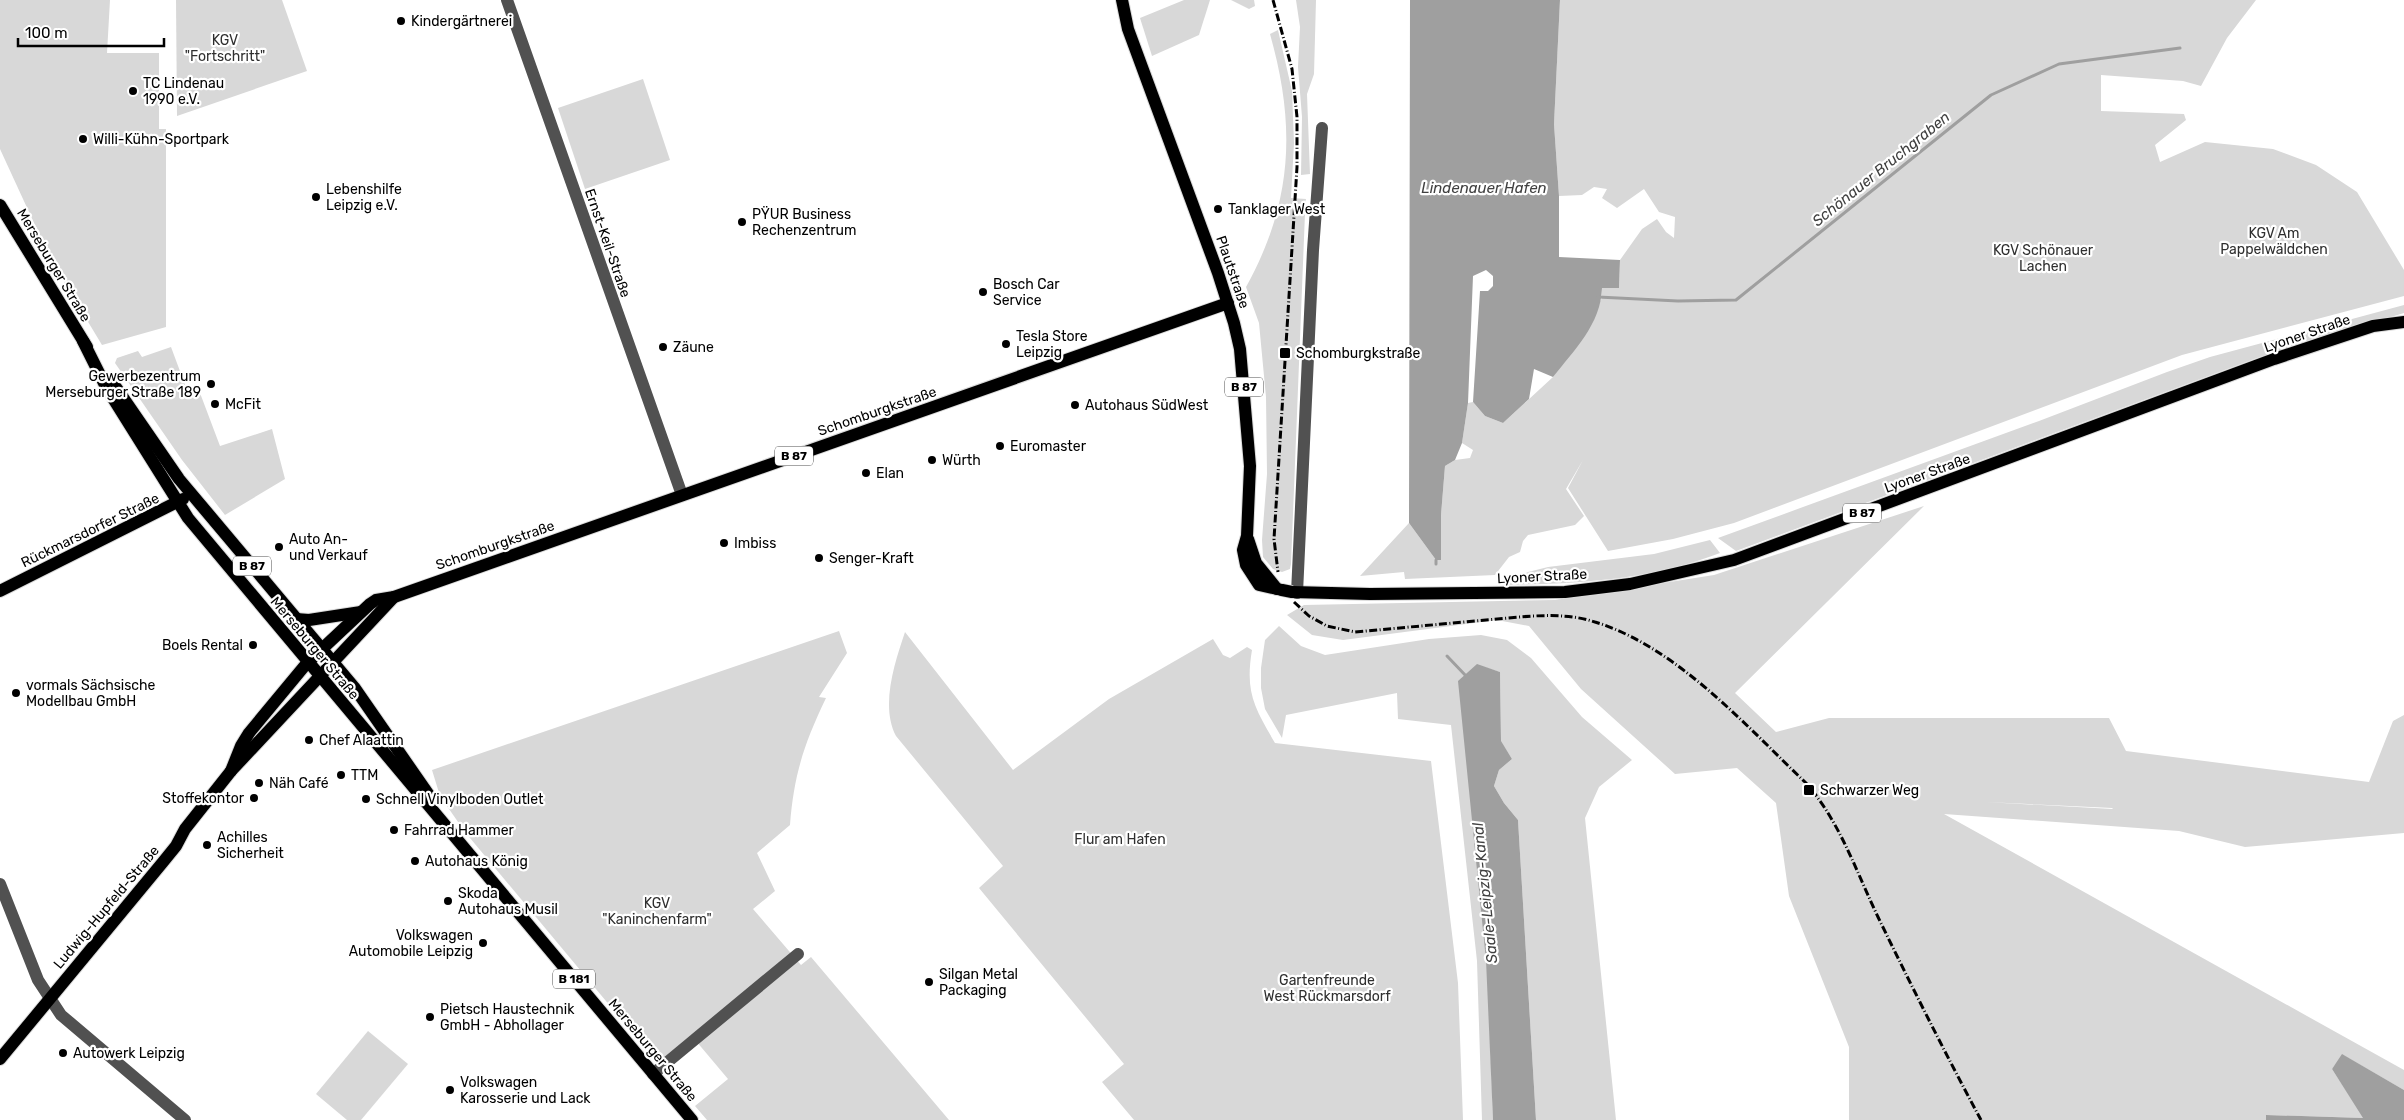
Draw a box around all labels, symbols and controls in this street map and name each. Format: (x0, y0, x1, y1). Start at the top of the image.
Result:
place label: Kindergärtnerei (411, 13, 512, 30)
scale bar (18, 15, 164, 47)
marker: Kindergärtnerei (395, 15, 407, 27)
text: 100 m (25, 24, 67, 42)
park label: KGV "Fortschritt" (185, 32, 265, 65)
place label: TC Lindenau 1990 e.V. (143, 75, 224, 108)
marker: TC Lindenau 1990 e.V. (127, 85, 139, 97)
water label: Schönauer Bruchgraben (1809, 108, 1953, 230)
place label: Willi-Kühn-Sportpark (93, 131, 230, 148)
marker: Willi-Kühn-Sportpark (77, 133, 89, 145)
water label: Lindenauer Hafen (1421, 179, 1547, 197)
place label: Lebenshilfe Leipzig e.V. (326, 181, 402, 214)
street label: Ernst-Keil-Straße (581, 187, 634, 300)
marker: Lebenshilfe Leipzig e.V. (310, 191, 322, 203)
place label: Tanklager West (1228, 201, 1326, 218)
marker: Tanklager West (1212, 203, 1224, 215)
street label: Merseburger Straße (13, 206, 94, 325)
place label: PŸUR Business Rechenzentrum (752, 206, 856, 239)
marker: PŸUR Business Rechenzentrum (736, 216, 748, 228)
park label: KGV Am Pappelwäldchen (2220, 225, 2328, 258)
street label: Plautstraße (1212, 234, 1253, 311)
park label: KGV Schönauer Lachen (1993, 242, 2094, 275)
place label: Bosch Car Service (993, 276, 1060, 309)
marker: Bosch Car Service (977, 286, 989, 298)
street label: Lyoner Straße (2262, 311, 2353, 356)
place label: Tesla Store Leipzig (1016, 328, 1088, 361)
marker: Tesla Store Leipzig (1000, 338, 1012, 350)
place label: Zäune (673, 339, 714, 356)
marker: Zäune (657, 341, 669, 353)
place label: Schomburgkstraße (1296, 345, 1421, 362)
marker: Schomburgkstraße (1278, 346, 1292, 360)
place label: Gewerbezentrum Merseburger Straße 189 (45, 368, 201, 401)
marker: Gewerbezentrum Merseburger Straße 189 (205, 378, 217, 390)
road number: B 87 (1225, 378, 1263, 397)
street label: Schomburgkstraße (816, 383, 939, 440)
place label: McFit (225, 396, 261, 413)
place label: Autohaus SüdWest (1085, 397, 1209, 414)
marker: McFit (209, 398, 221, 410)
marker: Autohaus SüdWest (1069, 399, 1081, 411)
place label: Euromaster (1010, 438, 1087, 455)
marker: Euromaster (994, 440, 1006, 452)
road number: B 87 (775, 446, 813, 466)
street label: Lyoner Straße (1882, 450, 1973, 497)
place label: Würth (942, 452, 981, 469)
marker: Würth (926, 454, 938, 466)
place label: Elan (876, 465, 904, 482)
marker: Elan (860, 467, 872, 479)
street label: Rückmarsdorfer Straße (18, 490, 162, 571)
road number: B 87 (1843, 503, 1881, 522)
street label: Schomburgkstraße (434, 517, 557, 574)
place label: Auto An- und Verkauf (289, 531, 368, 564)
place label: Imbiss (734, 535, 776, 552)
marker: Imbiss (718, 537, 730, 549)
marker: Auto An- und Verkauf (273, 541, 285, 553)
place label: Senger-Kraft (829, 550, 914, 567)
marker: Senger-Kraft (813, 552, 825, 564)
road number: B 87 (233, 556, 271, 576)
street label: Lyoner Straße (1497, 566, 1588, 587)
street label: Merseburger Straße (267, 593, 363, 703)
place label: Boels Rental (162, 637, 243, 654)
marker: Boels Rental (247, 639, 259, 651)
place label: vormals Sächsische Modellbau GmbH (26, 677, 156, 710)
marker: vormals Sächsische Modellbau GmbH (10, 687, 22, 699)
place label: Chef Alaattin (319, 732, 404, 749)
marker: Chef Alaattin (303, 734, 315, 746)
place label: TTM (351, 767, 378, 784)
marker: TTM (335, 769, 347, 781)
place label: Näh Café (269, 775, 329, 792)
marker: Näh Café (253, 777, 265, 789)
place label: Schwarzer Weg (1820, 782, 1919, 799)
marker: Schwarzer Weg (1802, 783, 1816, 797)
place label: Stoffekontor (162, 790, 245, 807)
place label: Schnell Vinylboden Outlet (376, 791, 544, 808)
marker: Stoffekontor (248, 792, 260, 804)
marker: Schnell Vinylboden Outlet (360, 793, 372, 805)
water label: Saale-Leipzig-Kanal (1469, 821, 1501, 964)
place label: Fahrrad Hammer (404, 822, 514, 839)
marker: Fahrrad Hammer (388, 824, 400, 836)
place label: Achilles Sicherheit (217, 829, 284, 862)
park label: Flur am Hafen (1074, 831, 1166, 848)
marker: Achilles Sicherheit (201, 839, 213, 851)
street label: Ludwig-Hupfeld-Straße (50, 842, 163, 972)
place label: Autohaus König (425, 853, 528, 870)
marker: Autohaus König (409, 855, 421, 867)
place label: Skoda Autohaus Musil (458, 885, 558, 918)
marker: Skoda Autohaus Musil (442, 895, 454, 907)
park label: KGV "Kaninchenfarm" (602, 895, 712, 928)
place label: Volkswagen Automobile Leipzig (349, 927, 473, 960)
marker: Volkswagen Automobile Leipzig (477, 937, 489, 949)
place label: Silgan Metal Packaging (939, 966, 1018, 999)
road number: B 181 (553, 970, 595, 989)
park label: Gartenfreunde West Rückmarsdorf (1263, 972, 1391, 1005)
marker: Silgan Metal Packaging (923, 976, 935, 988)
street label: Merseburger Straße (605, 995, 701, 1105)
place label: Pietsch Haustechnik GmbH - Abhollager (440, 1001, 575, 1034)
marker: Pietsch Haustechnik GmbH - Abhollager (424, 1011, 436, 1023)
place label: Autowerk Leipzig (73, 1045, 185, 1062)
marker: Autowerk Leipzig (57, 1047, 69, 1059)
place label: Volkswagen Karosserie und Lack (460, 1074, 591, 1107)
marker: Volkswagen Karosserie und Lack (444, 1084, 456, 1096)

